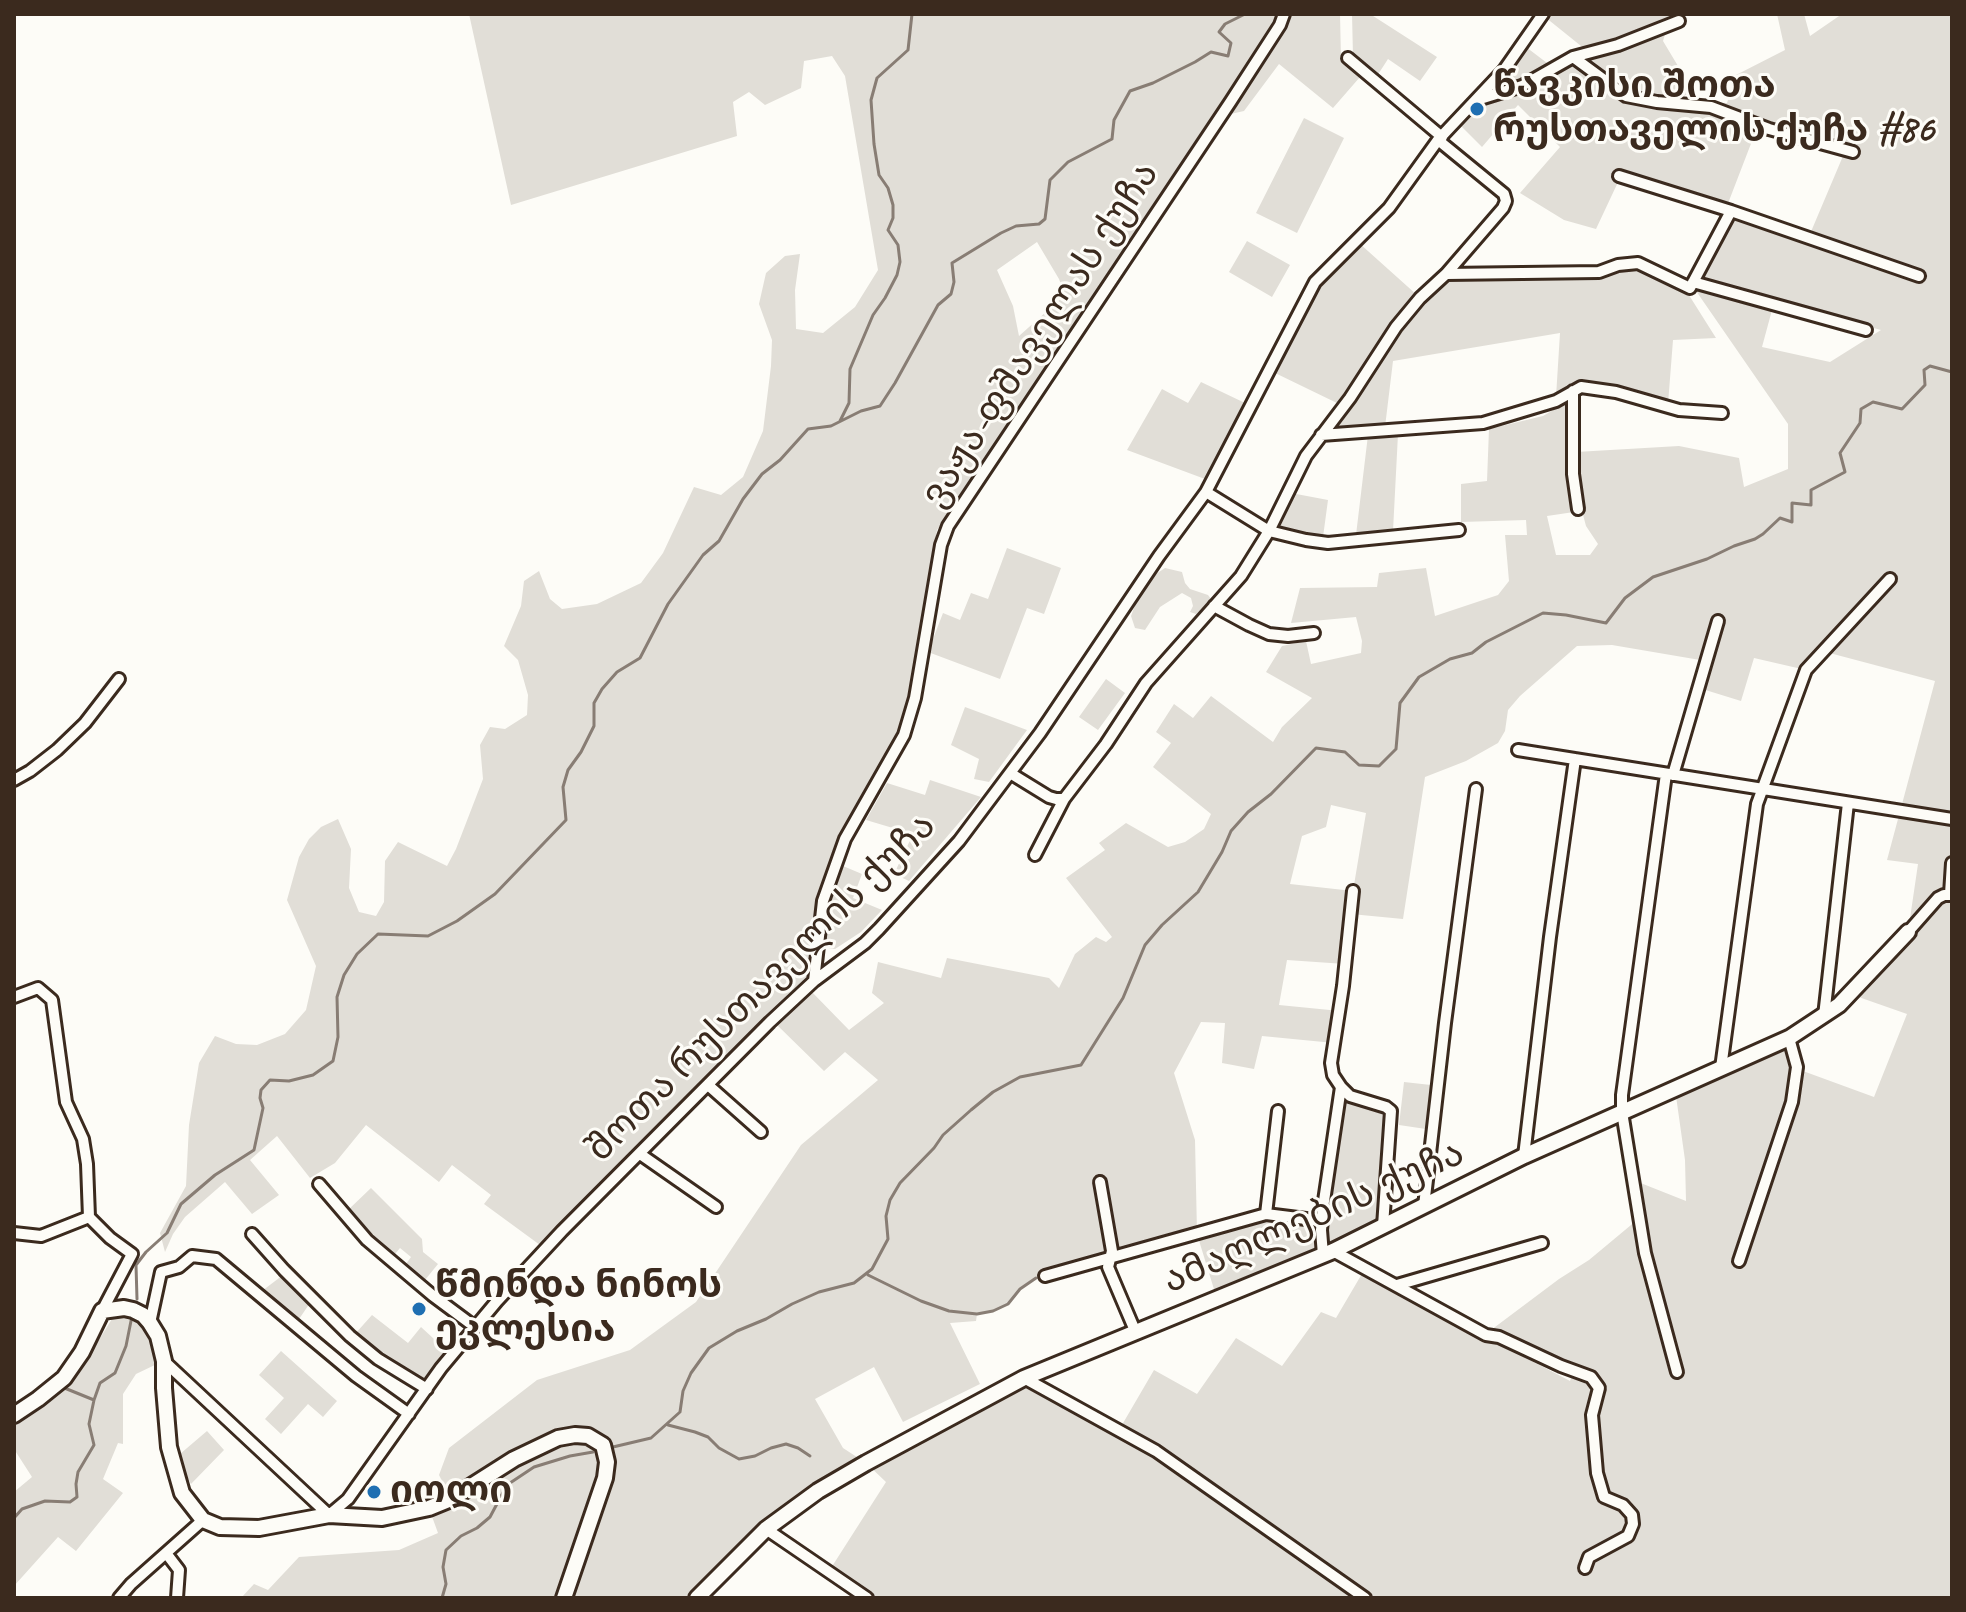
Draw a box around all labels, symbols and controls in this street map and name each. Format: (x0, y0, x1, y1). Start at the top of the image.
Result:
place label: წავკისი შოთა რუსთაველის ქუჩა #86 (1493, 64, 1934, 154)
marker: წავკისი შოთა რუსთაველის ქუჩა #86 (1468, 100, 1486, 118)
street label: ვაჟა-ფშაველას ქუჩა (912, 154, 1170, 516)
street label: შოთა რუსთაველის ქუჩა (578, 804, 946, 1172)
street label: ამაღლების ქუჩა (1157, 1131, 1471, 1305)
place label: წმინდა ნინოს ეკლესია (435, 1264, 722, 1354)
marker: წმინდა ნინოს ეკლესია (410, 1300, 428, 1318)
place label: იოლი (390, 1469, 512, 1515)
marker: იოლი (365, 1483, 383, 1501)

